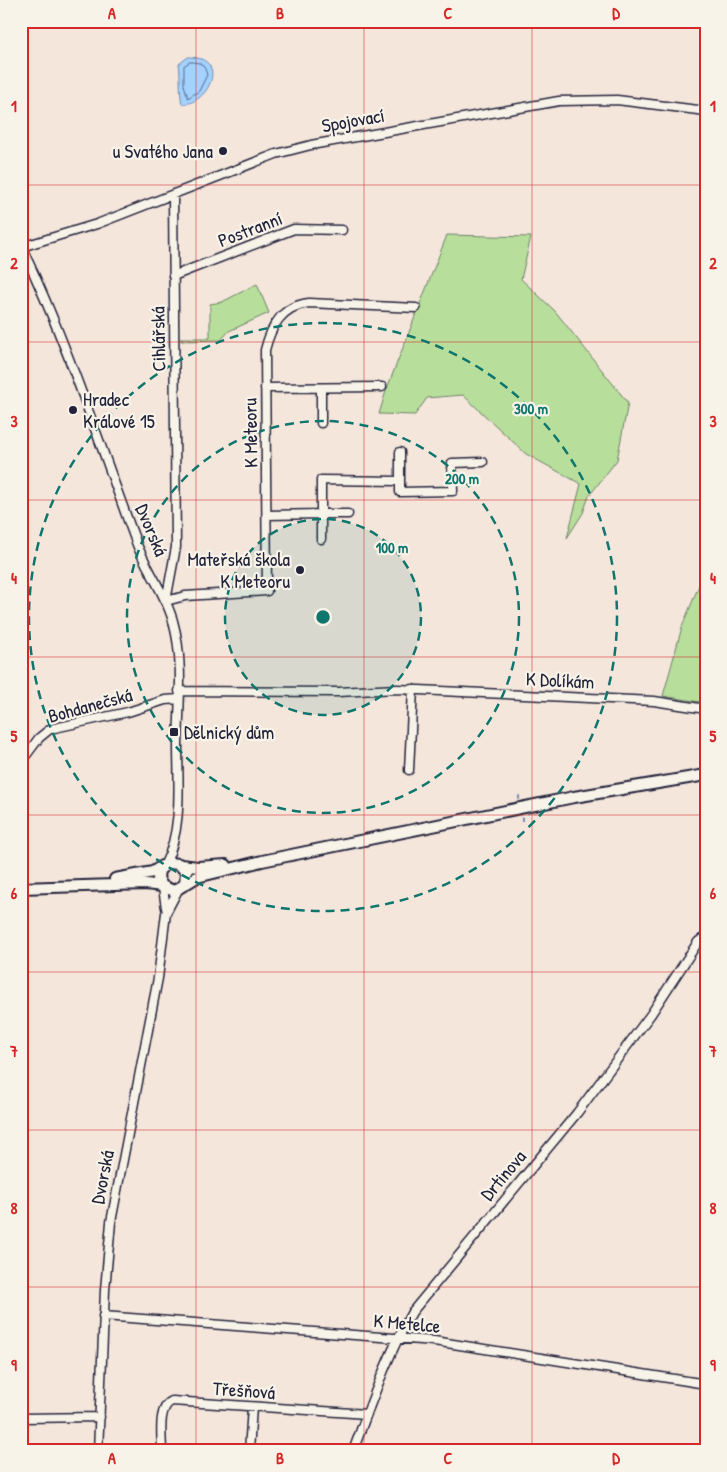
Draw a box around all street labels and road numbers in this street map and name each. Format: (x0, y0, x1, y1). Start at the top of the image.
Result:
street label: Spojovací (320, 102, 386, 138)
street label: Postranní (214, 205, 286, 253)
street label: Cihlářská (144, 306, 172, 372)
street label: K Meteoru (236, 397, 264, 468)
street label: Dvorská (129, 500, 175, 561)
street label: K Dolíkám (525, 665, 595, 695)
street label: Bohdanečská (45, 681, 136, 729)
street label: Drtinova (474, 1144, 532, 1206)
street label: Dvorská (84, 1147, 120, 1206)
street label: K Metelce (372, 1307, 442, 1339)
street label: Třešňová (212, 1375, 277, 1405)

